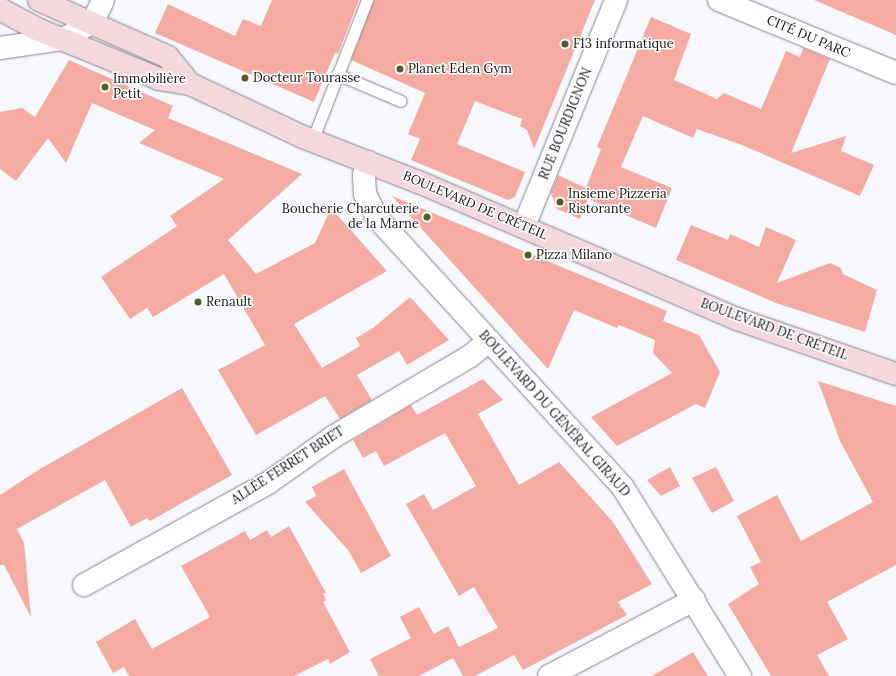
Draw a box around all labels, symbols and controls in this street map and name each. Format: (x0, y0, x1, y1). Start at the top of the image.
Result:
street label: CITÉ DU PARC (764, 12, 852, 62)
place label: F13 informatique (573, 36, 674, 52)
marker: F13 informatique (560, 39, 570, 49)
place label: Planet Eden Gym (408, 61, 512, 77)
marker: Planet Eden Gym (395, 64, 405, 74)
street label: RUE BOURDIGNON (536, 66, 596, 182)
place label: Docteur Tourasse (253, 70, 360, 86)
place label: Immobilière Petit (113, 72, 186, 103)
marker: Docteur Tourasse (240, 73, 250, 83)
marker: Immobilière Petit (100, 82, 110, 92)
street label: BOULEVARD DE CRÉTEIL (400, 168, 550, 244)
place label: Insieme Pizzeria Ristorante (568, 187, 667, 218)
marker: Insieme Pizzeria Ristorante (555, 197, 565, 207)
place label: Boucherie Charcuterie de la Marne (282, 202, 419, 233)
marker: Boucherie Charcuterie de la Marne (422, 212, 432, 222)
place label: Pizza Milano (536, 247, 612, 263)
marker: Pizza Milano (523, 250, 533, 260)
place label: Renault (206, 294, 252, 310)
street label: BOULEVARD DE CRÉTEIL (698, 296, 850, 364)
marker: Renault (193, 297, 203, 307)
street label: BOULEVARD DU GÉNÉRAL GIRAUD (475, 328, 633, 500)
street label: ALLÉE FERRET BRIET (229, 424, 347, 508)

